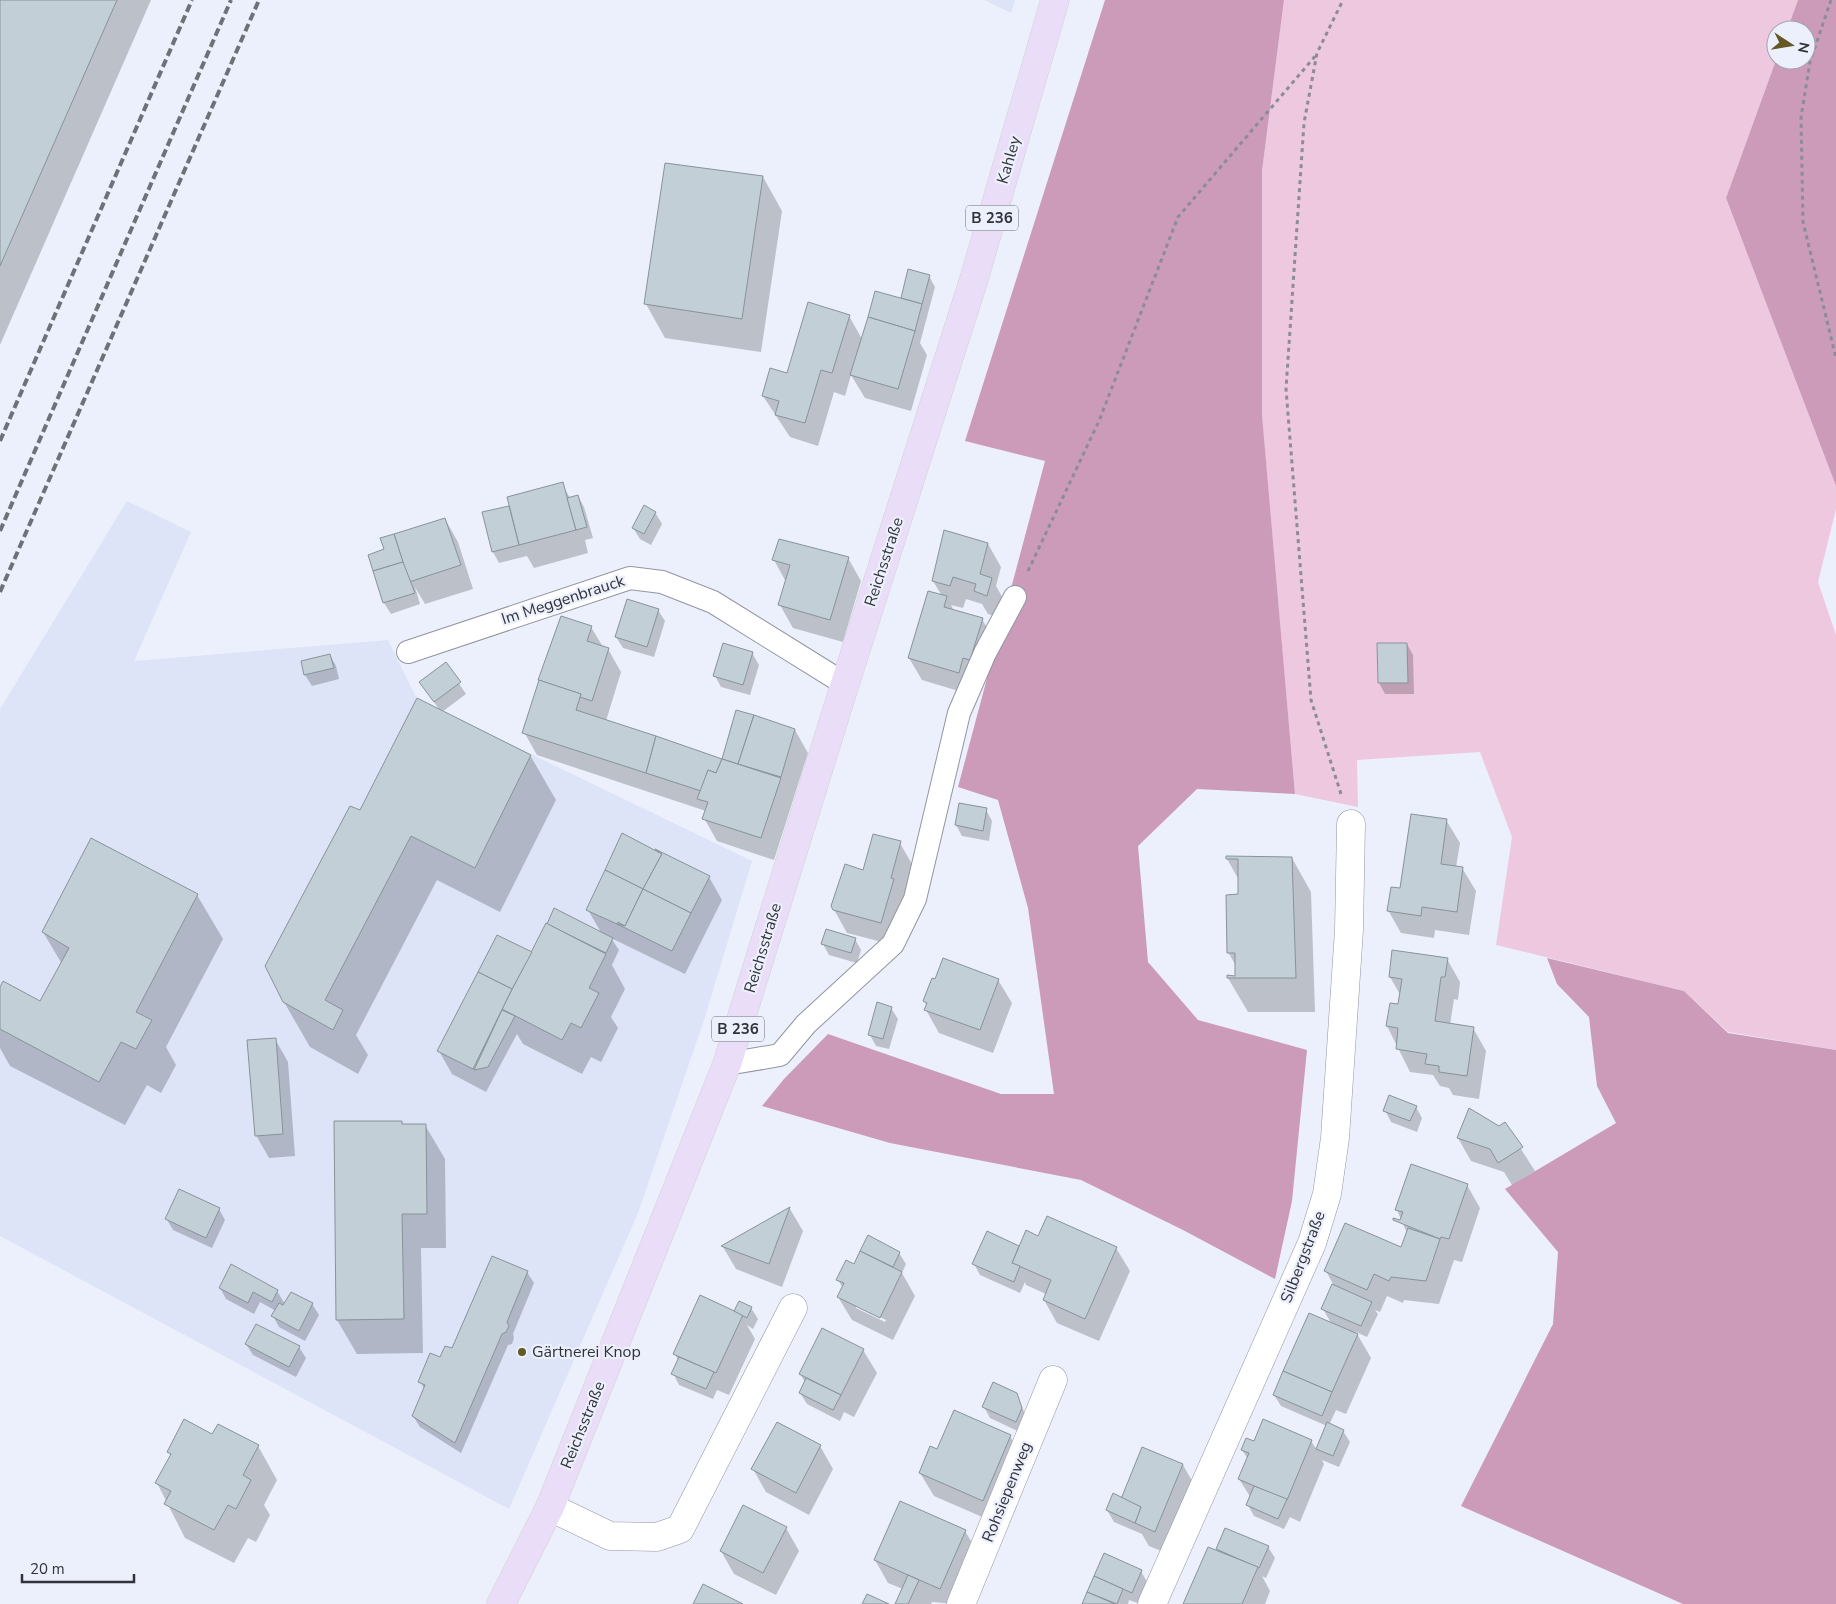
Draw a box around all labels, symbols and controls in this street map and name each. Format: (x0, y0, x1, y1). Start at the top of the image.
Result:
north arrow (1766, 20, 1816, 70)
text: N (1793, 40, 1814, 55)
street label: Kahley (992, 133, 1027, 187)
road number: B 236 (966, 206, 1018, 230)
street label: Reichsstraße (859, 515, 909, 609)
street label: Im Meggenbrauck (499, 569, 628, 630)
street label: Reichsstraße (739, 900, 787, 996)
road number: B 236 (712, 1016, 764, 1042)
street label: Silbergstraße (1275, 1208, 1331, 1306)
place label: Gärtnerei Knop (532, 1341, 641, 1363)
marker: Gärtnerei Knop (516, 1346, 528, 1358)
street label: Reichsstraße (555, 1378, 611, 1472)
street label: Rohsiepenweg (977, 1438, 1037, 1546)
scale bar (22, 1552, 135, 1584)
text: 20 m (30, 1559, 65, 1579)

